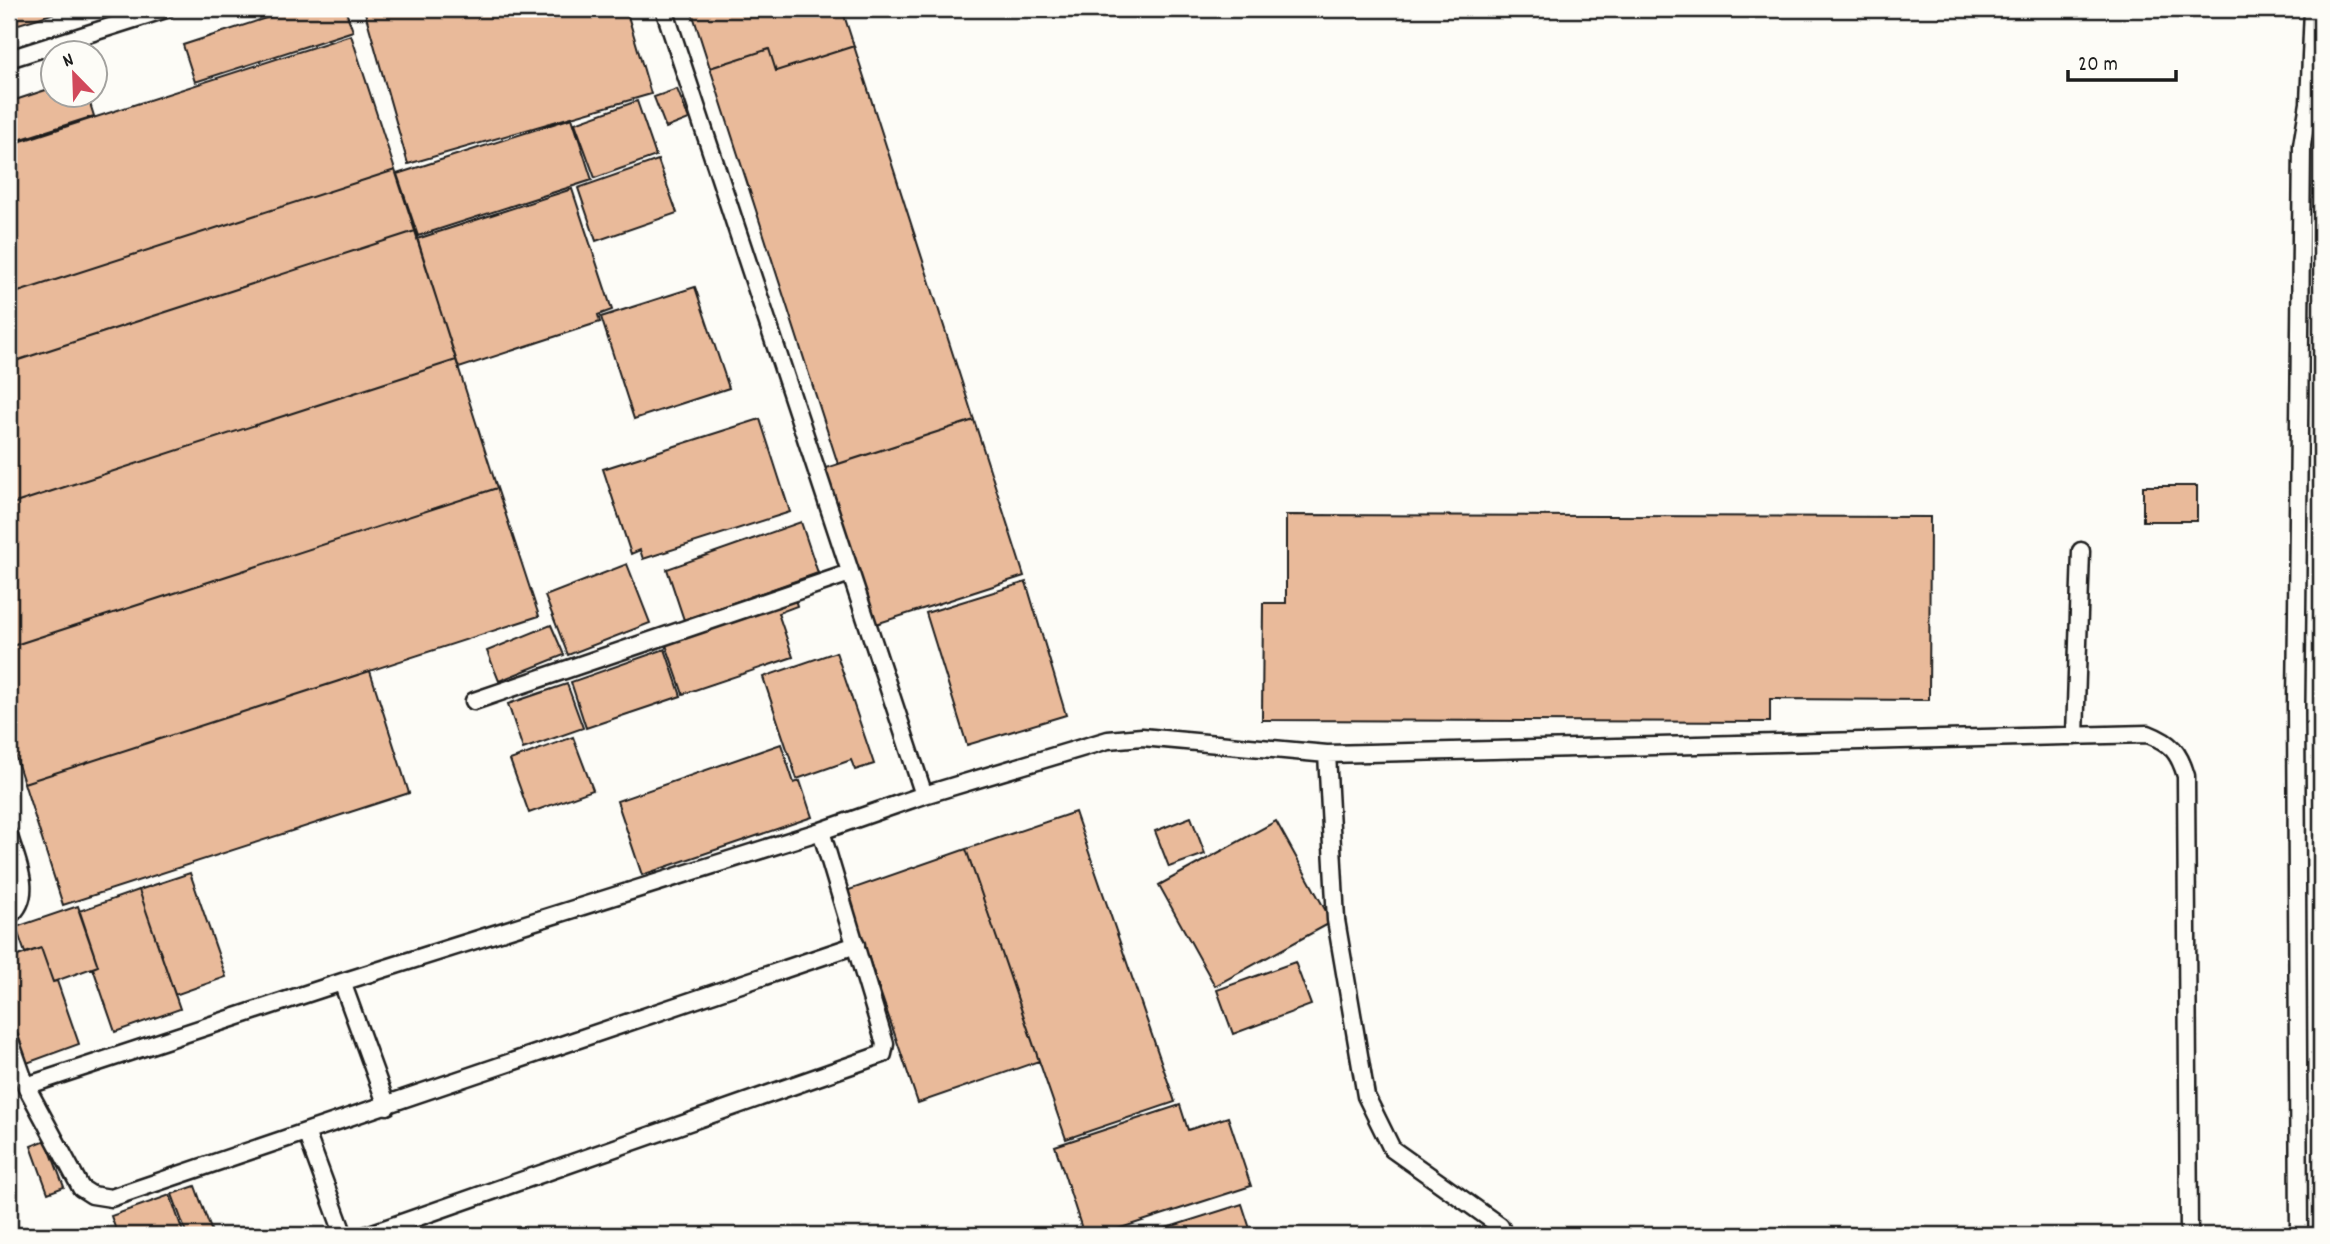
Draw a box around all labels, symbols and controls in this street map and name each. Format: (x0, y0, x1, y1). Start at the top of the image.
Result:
north arrow (38, 38, 108, 108)
scale bar (2068, 38, 2176, 82)
text: N (59, 47, 78, 76)
text: 20 m (2078, 51, 2118, 81)

